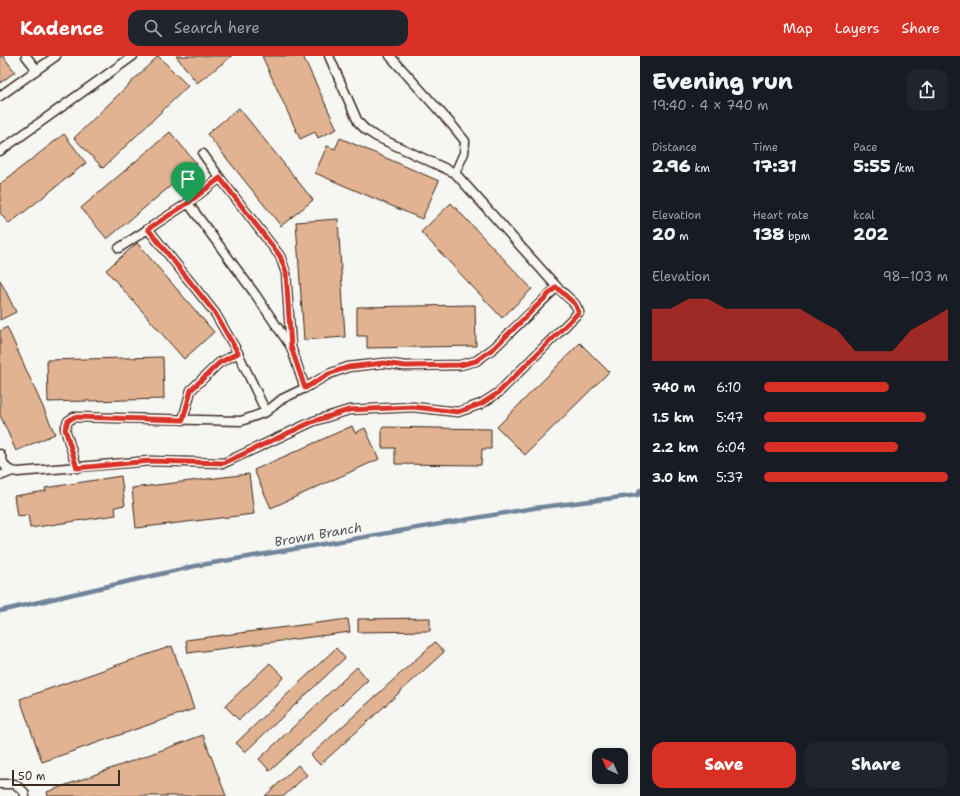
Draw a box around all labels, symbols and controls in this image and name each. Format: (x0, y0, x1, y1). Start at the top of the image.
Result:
search box (128, 10, 408, 46)
text: Kadence (20, 16, 104, 41)
icon: search (142, 17, 164, 39)
text: Search here (174, 18, 260, 38)
text: Map (783, 19, 813, 37)
text: Layers (835, 19, 879, 37)
text: Share (901, 19, 940, 37)
text: Evening run (652, 67, 793, 96)
button: share (906, 69, 948, 111)
text: 19:40 · 4 × 740 m (652, 97, 768, 114)
text: Distance (652, 140, 697, 155)
text: Time (753, 140, 778, 155)
text: Pace (853, 140, 878, 155)
text: 2.96 (652, 155, 691, 177)
text: 17:31 (753, 155, 797, 177)
text: 5:55 (853, 155, 891, 177)
text: km (691, 161, 710, 176)
text: /km (891, 161, 914, 176)
pin (171, 162, 205, 203)
icon: arrive (177, 168, 199, 190)
text: Elevation (652, 208, 701, 223)
text: Heart rate (753, 208, 809, 223)
text: kcal (853, 208, 875, 223)
text: 20 (652, 223, 676, 245)
text: 138 (753, 223, 784, 245)
text: 202 (853, 223, 888, 245)
text: m (676, 229, 689, 244)
text: bpm (784, 229, 810, 244)
text: Elevation (652, 268, 710, 285)
text: 98–103 m (883, 268, 948, 285)
text: 740 m (652, 379, 695, 396)
text: 6:10 (716, 379, 741, 396)
text: 1.5 km (652, 409, 694, 426)
text: 5:47 (716, 409, 744, 426)
text: 2.2 km (652, 439, 698, 456)
text: 6:04 (716, 439, 746, 456)
text: 3.0 km (652, 469, 698, 486)
text: 5:37 (716, 469, 743, 486)
water label: Brown Branch (273, 518, 363, 551)
button: Save (652, 742, 796, 788)
button: Share (804, 742, 948, 788)
north arrow (592, 748, 628, 784)
map controls (592, 748, 628, 784)
scale bar (12, 768, 120, 787)
text: 50 m (18, 769, 46, 784)

